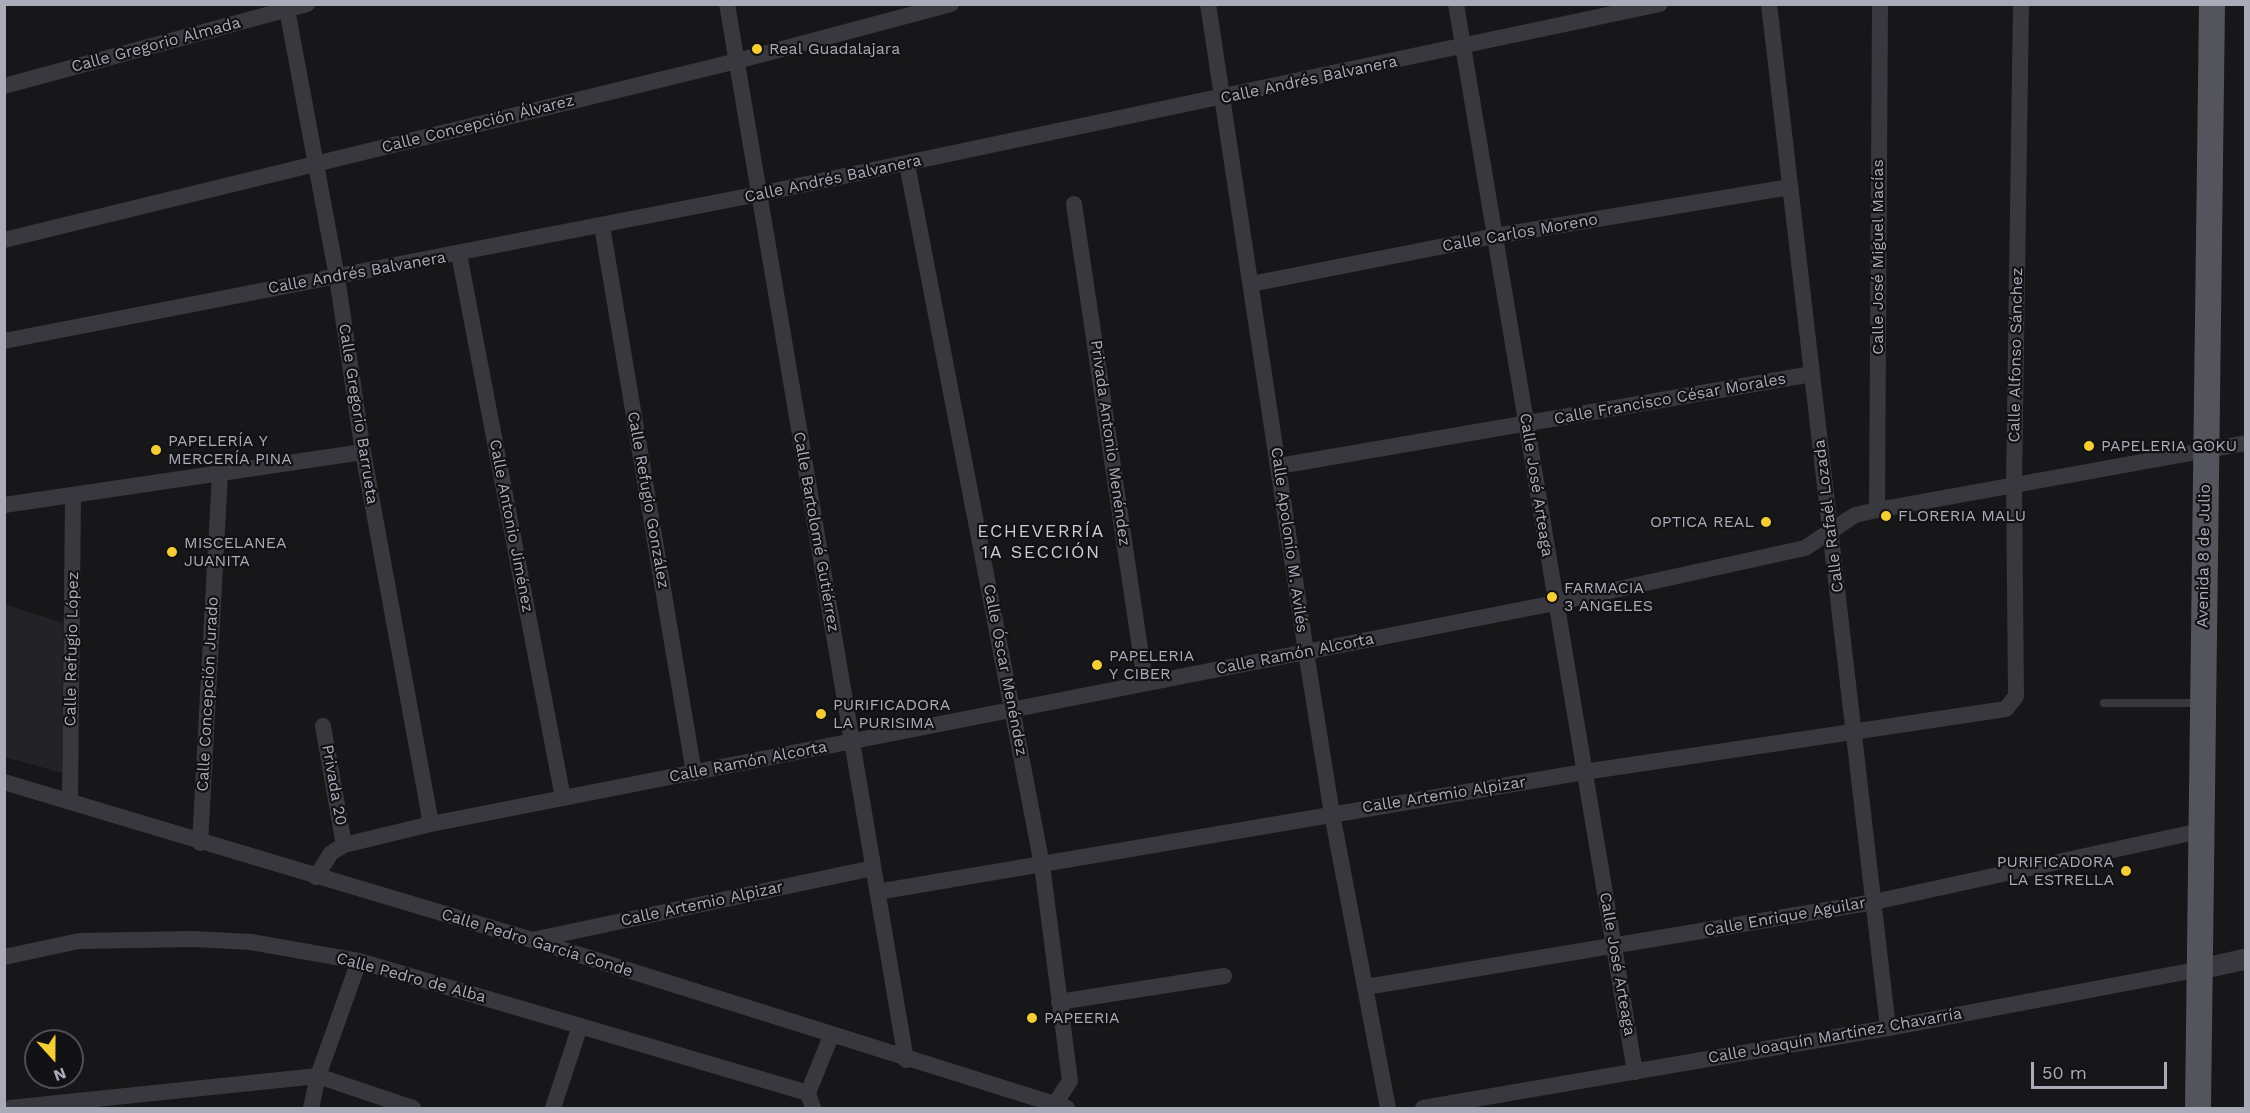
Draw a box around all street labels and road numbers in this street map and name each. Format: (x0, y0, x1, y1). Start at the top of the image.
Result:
street label: Calle Gregorio Almada (69, 13, 243, 77)
street label: Calle Andrés Balvanera (1219, 52, 1399, 108)
street label: Calle Concepción Álvarez (380, 91, 576, 157)
street label: Calle Andrés Balvanera (743, 151, 923, 207)
street label: Calle José Miguel Macías (1868, 159, 1888, 355)
street label: Calle Carlos Moreno (1441, 210, 1599, 256)
street label: Calle Andrés Balvanera (267, 248, 447, 298)
street label: Calle Alfonso Sánchez (2005, 267, 2027, 443)
street label: Calle Gregorio Barrueta (334, 322, 382, 506)
street label: Privada Antonio Menéndez (1086, 339, 1134, 547)
street label: Calle Francisco César Morales (1552, 369, 1788, 429)
street label: Calle Refugio González (623, 410, 673, 590)
street label: Calle José Arteaga (1515, 412, 1557, 558)
street label: Calle Bartolomé Gutiérrez (789, 430, 843, 634)
street label: Calle Antonio Jiménez (485, 438, 537, 614)
street label: Calle Rafaél Lozada (1810, 438, 1848, 594)
street label: Calle Apolonio M. Avilés (1266, 446, 1312, 634)
street label: Avenida 8 de Julio (2193, 484, 2215, 628)
street label: Calle Refugio López (61, 571, 83, 727)
street label: Calle Óscar Menéndez (979, 583, 1031, 757)
street label: Calle Concepción Jurado (193, 596, 223, 792)
street label: Calle Ramón Alcorta (1215, 629, 1375, 679)
street label: Calle Ramón Alcorta (668, 737, 828, 787)
street label: Privada 20 (317, 743, 351, 827)
street label: Calle Artemio Alpizar (1361, 773, 1527, 817)
street label: Calle Artemio Alpizar (619, 877, 785, 931)
street label: Calle José Arteaga (1595, 891, 1639, 1037)
street label: Calle Enrique Aguilar (1703, 893, 1867, 941)
street label: Calle Pedro García Conde (439, 905, 635, 981)
street label: Calle Pedro de Alba (334, 949, 488, 1007)
street label: Calle Joaquín Martínez Chavarría (1706, 1004, 1964, 1068)

